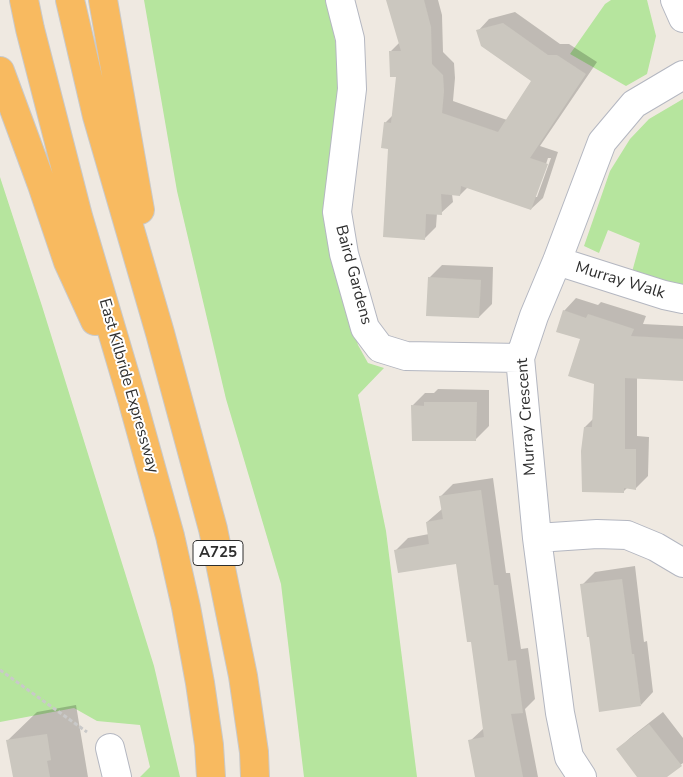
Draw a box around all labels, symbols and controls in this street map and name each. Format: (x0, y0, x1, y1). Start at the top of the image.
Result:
street label: Baird Gardens (330, 223, 376, 327)
street label: Murray Walk (573, 258, 667, 304)
street label: East Kilbride Expressway (94, 297, 162, 475)
street label: Murray Crescent (513, 358, 541, 476)
road number: A725 (193, 540, 243, 566)

